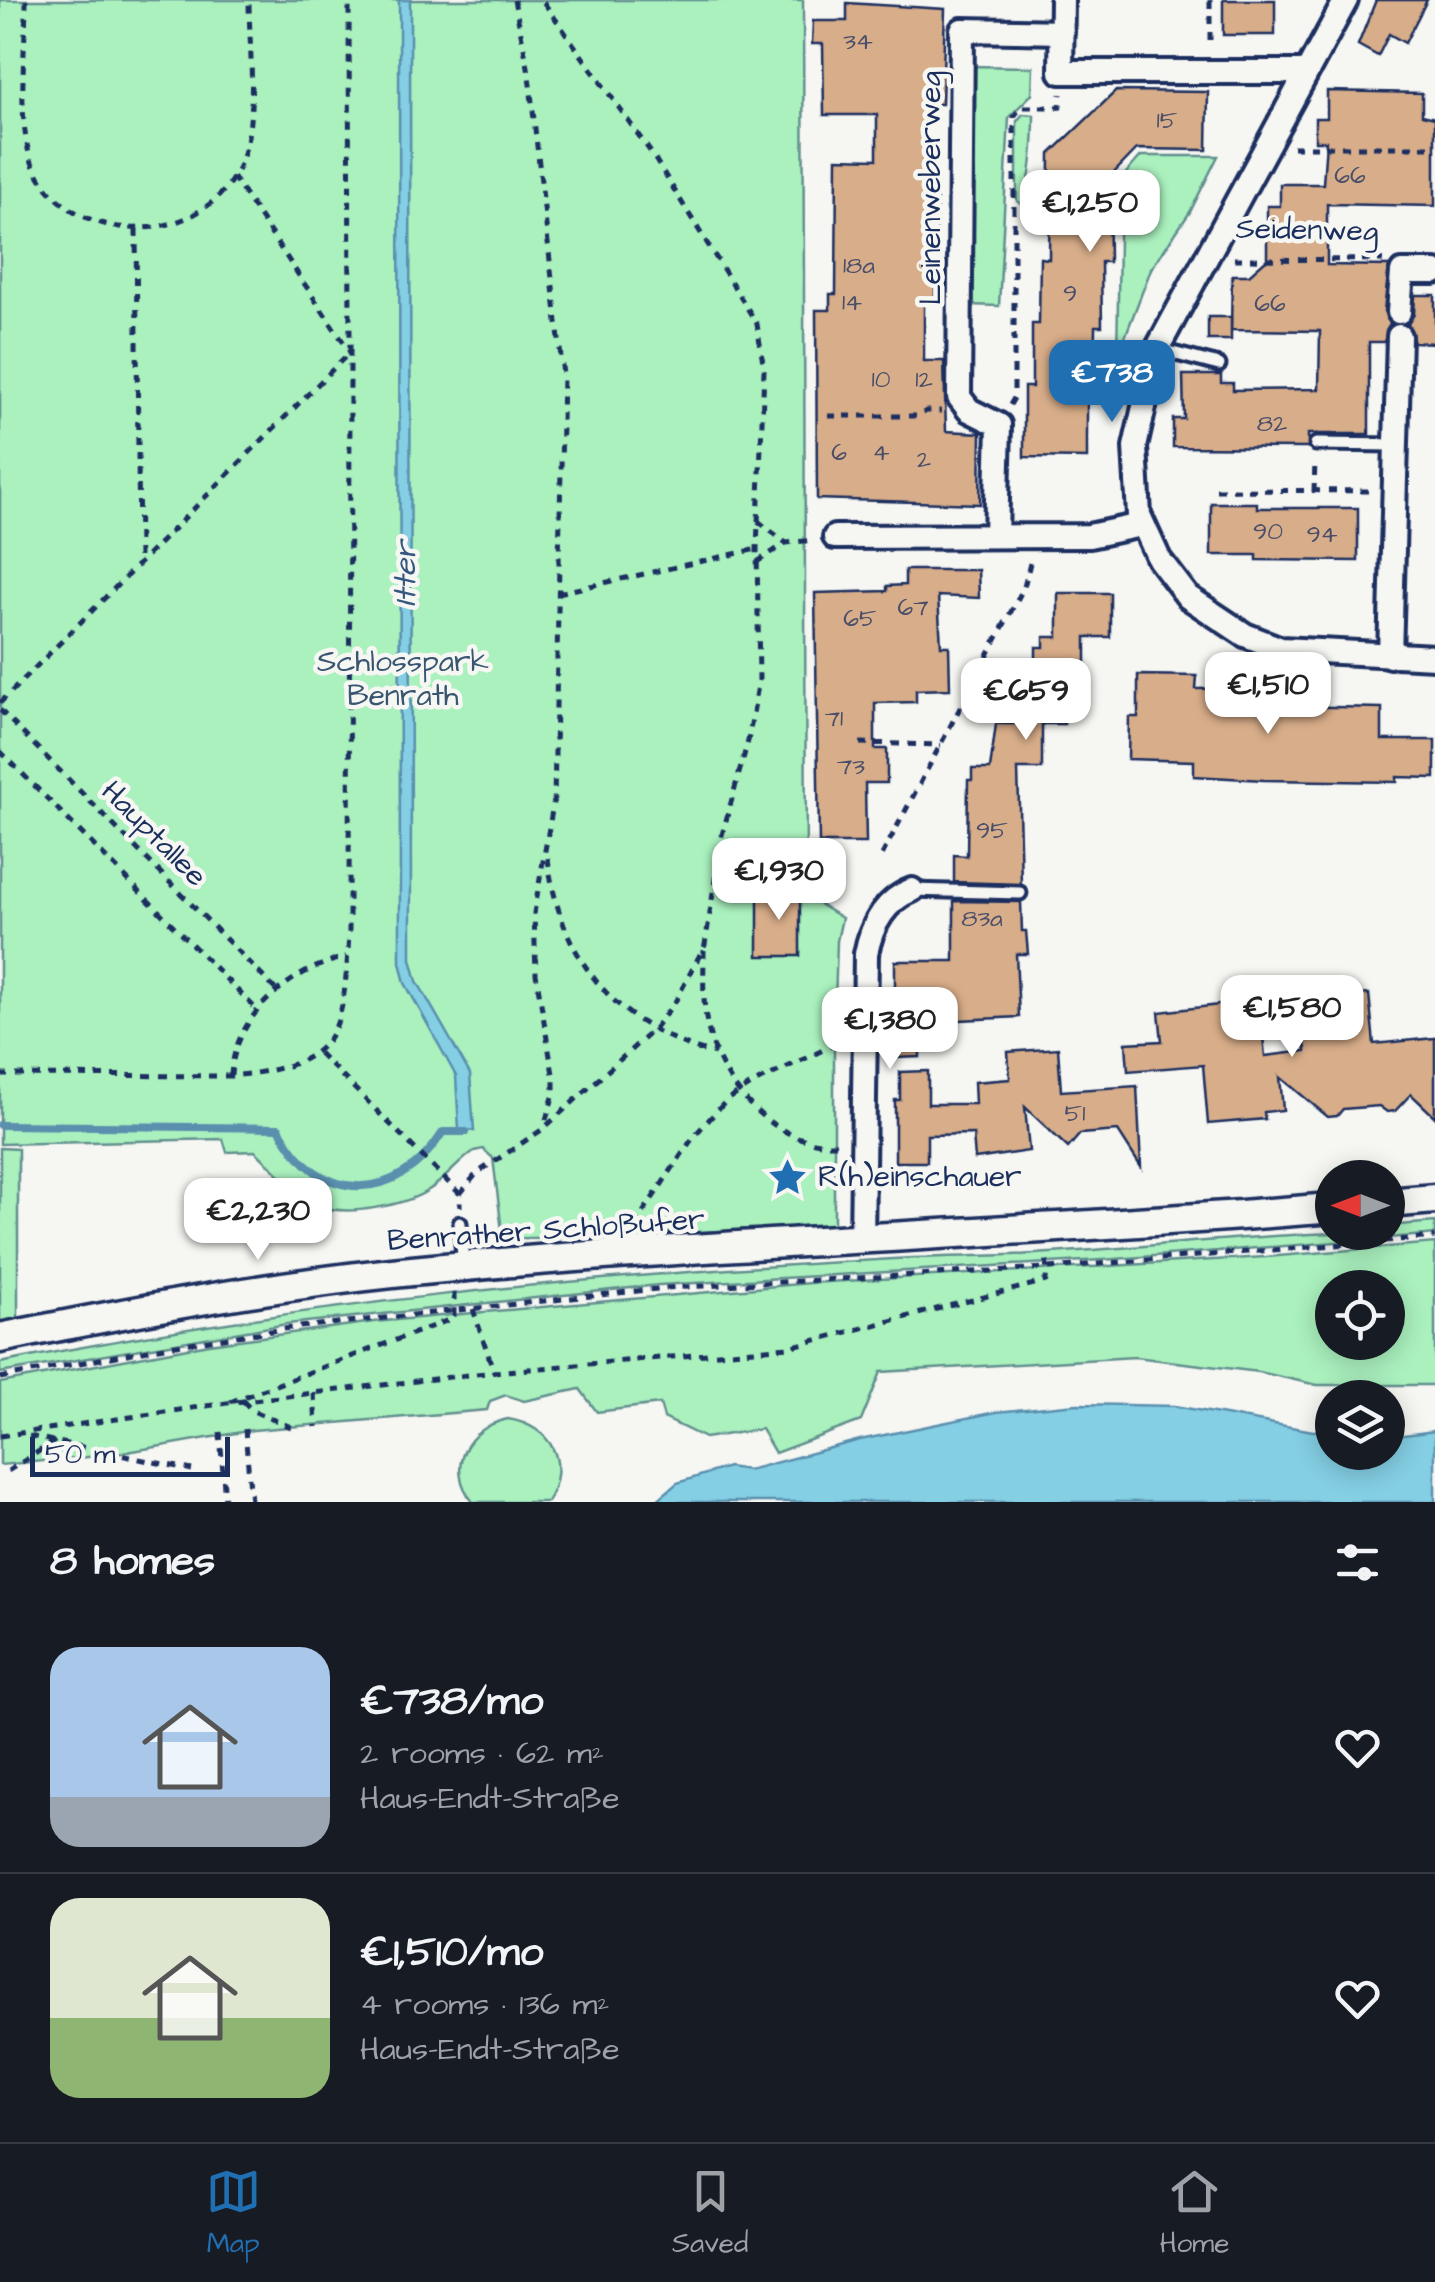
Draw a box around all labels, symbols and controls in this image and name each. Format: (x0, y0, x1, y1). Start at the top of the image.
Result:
house number: 34 (843, 24, 873, 59)
street label: Leinenweberweg (910, 71, 953, 305)
house number: 15 (1157, 103, 1178, 138)
house number: 66 (1334, 158, 1366, 193)
pin: €1,250 (1009, 170, 1171, 255)
text: €1,250 (1042, 180, 1138, 225)
street label: Seidenweg (1235, 208, 1379, 253)
house number: 18a (843, 248, 875, 283)
house number: 9 (1063, 276, 1077, 311)
house number: 14 (842, 285, 862, 320)
house number: 66 (1254, 286, 1286, 321)
pin: €738 (1053, 340, 1171, 425)
text: €738 (1071, 350, 1153, 395)
house number: 10 (872, 362, 891, 397)
house number: 12 (915, 362, 933, 397)
house number: 82 (1257, 406, 1287, 441)
house number: 6 (831, 435, 847, 470)
house number: 4 (872, 435, 890, 470)
house number: 2 (917, 442, 931, 477)
house number: 90 (1253, 514, 1283, 549)
house number: 94 (1306, 517, 1338, 552)
water label: Itter (383, 538, 428, 607)
house number: 67 (897, 590, 929, 625)
house number: 65 (843, 601, 877, 636)
park label: Schlosspark Benrath (317, 641, 489, 717)
pin: €1,510 (1187, 652, 1349, 737)
pin: €659 (967, 658, 1085, 743)
text: €1,510 (1227, 662, 1309, 707)
text: €659 (983, 668, 1069, 713)
house number: 71 (825, 701, 843, 736)
house number: 73 (837, 749, 865, 784)
street label: Hauptallee (92, 772, 216, 896)
house number: 95 (976, 813, 1008, 848)
pin: €1,930 (698, 838, 860, 923)
text: €1,930 (734, 848, 824, 893)
house number: 83a (961, 901, 1003, 936)
pin: €1,580 (1211, 975, 1373, 1060)
text: €1,580 (1243, 985, 1341, 1030)
pin: €1,380 (809, 987, 971, 1072)
text: €1,380 (844, 997, 936, 1042)
house number: 51 (1065, 1096, 1085, 1131)
place icon: R(h)einschauer (767, 1156, 809, 1198)
place label: R(h)einschauer (818, 1156, 1022, 1198)
north arrow (1315, 1160, 1405, 1250)
map controls (1315, 1160, 1405, 1470)
pin: €2,230 (177, 1178, 339, 1263)
text: €2,230 (206, 1188, 310, 1233)
street label: Benrather Schloßufer (386, 1198, 706, 1262)
button: locate (1315, 1270, 1405, 1360)
button: layers (1315, 1380, 1405, 1470)
scale bar (30, 1432, 230, 1476)
text: 50 m (45, 1435, 116, 1474)
text: 8 homes (50, 1533, 215, 1591)
icon: filters (1330, 1535, 1385, 1590)
text: €738/mo (360, 1673, 543, 1731)
icon: home (130, 1687, 250, 1807)
icon: heart (1330, 1720, 1385, 1775)
text: 2 rooms · 62 m² (360, 1731, 604, 1776)
text: Haus-Endt-Straße (360, 1776, 620, 1821)
text: €1,510/mo (360, 1924, 543, 1982)
icon: home (130, 1938, 250, 2058)
icon: heart (1330, 1971, 1385, 2026)
text: 4 rooms · 136 m² (360, 1982, 610, 2027)
text: Haus-Endt-Straße (360, 2027, 620, 2072)
tab: Map (206, 2164, 261, 2263)
tab: Saved (672, 2164, 748, 2263)
tab: Home (1160, 2164, 1229, 2263)

